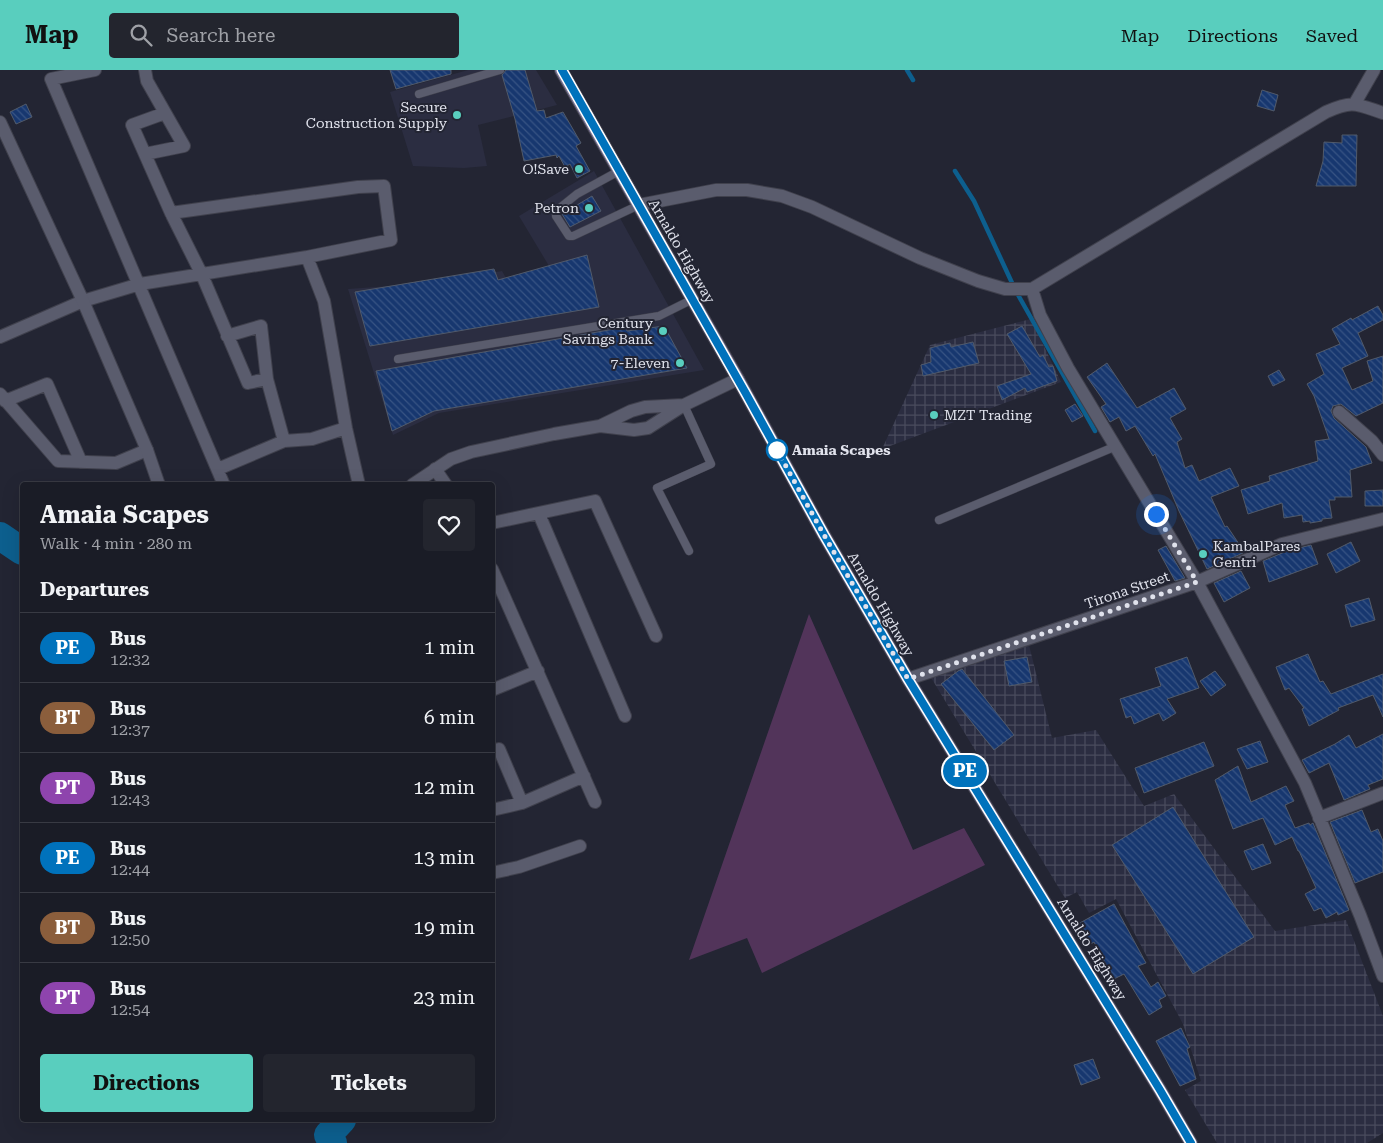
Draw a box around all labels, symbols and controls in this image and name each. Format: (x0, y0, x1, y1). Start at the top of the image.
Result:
search box (109, 13, 459, 58)
text: Map (25, 21, 79, 49)
icon: search (127, 21, 155, 49)
text: Search here (167, 24, 275, 47)
text: Map (1121, 25, 1159, 46)
text: Directions (1187, 25, 1278, 46)
text: Saved (1306, 25, 1358, 46)
place label: Secure Construction Supply (306, 99, 448, 131)
marker: Secure Construction Supply (451, 109, 463, 121)
place label: O!Save (522, 161, 569, 177)
marker: O!Save (573, 163, 585, 175)
street label: Arnaldo Highway (646, 196, 719, 306)
place label: Petron (534, 200, 579, 216)
marker: Petron (583, 202, 595, 214)
place label: Century Savings Bank (563, 315, 654, 347)
marker: Century Savings Bank (657, 325, 669, 337)
place label: 7-Eleven (611, 355, 670, 371)
marker: 7-Eleven (674, 357, 686, 369)
place label: MZT Trading (944, 407, 1032, 423)
marker: MZT Trading (928, 409, 940, 421)
marker: Amaia Scapes (766, 439, 788, 461)
place label: Amaia Scapes (792, 442, 891, 458)
button: heart (423, 499, 475, 551)
text: Amaia Scapes (40, 501, 209, 529)
your location (1144, 502, 1169, 527)
text: Walk · 4 min · 280 m (40, 534, 192, 553)
place label: KambalPares Gentri (1213, 538, 1300, 570)
marker: KambalPares Gentri (1197, 548, 1209, 560)
street label: Arnaldo Highway (845, 549, 918, 659)
street label: Tirona Street (1083, 568, 1171, 612)
text: Departures (40, 578, 149, 601)
text: Bus (110, 627, 146, 650)
text: 1 min (424, 636, 475, 659)
text: PE (55, 637, 80, 658)
text: 12:32 (110, 650, 150, 669)
text: Bus (110, 697, 146, 720)
text: 6 min (424, 706, 475, 729)
text: BT (55, 707, 80, 728)
text: 12:37 (110, 720, 150, 739)
line badge: PE (942, 755, 988, 787)
text: PE (953, 760, 977, 781)
text: Bus (110, 767, 146, 790)
text: 12 min (413, 776, 475, 799)
text: PT (55, 777, 80, 798)
text: 12:43 (110, 790, 150, 809)
text: Bus (110, 837, 146, 860)
text: 13 min (413, 846, 475, 869)
text: PE (55, 847, 80, 868)
text: 12:44 (110, 860, 150, 879)
street label: Arnaldo Highway (1054, 895, 1130, 1004)
text: Bus (110, 907, 146, 930)
text: 19 min (413, 916, 475, 939)
text: BT (55, 917, 80, 938)
text: 12:50 (110, 930, 150, 949)
text: Bus (110, 977, 146, 1000)
text: 23 min (413, 986, 475, 1009)
text: PT (55, 987, 80, 1008)
text: 12:54 (110, 1000, 150, 1019)
button: Directions (40, 1054, 253, 1112)
button: Tickets (263, 1054, 475, 1112)

